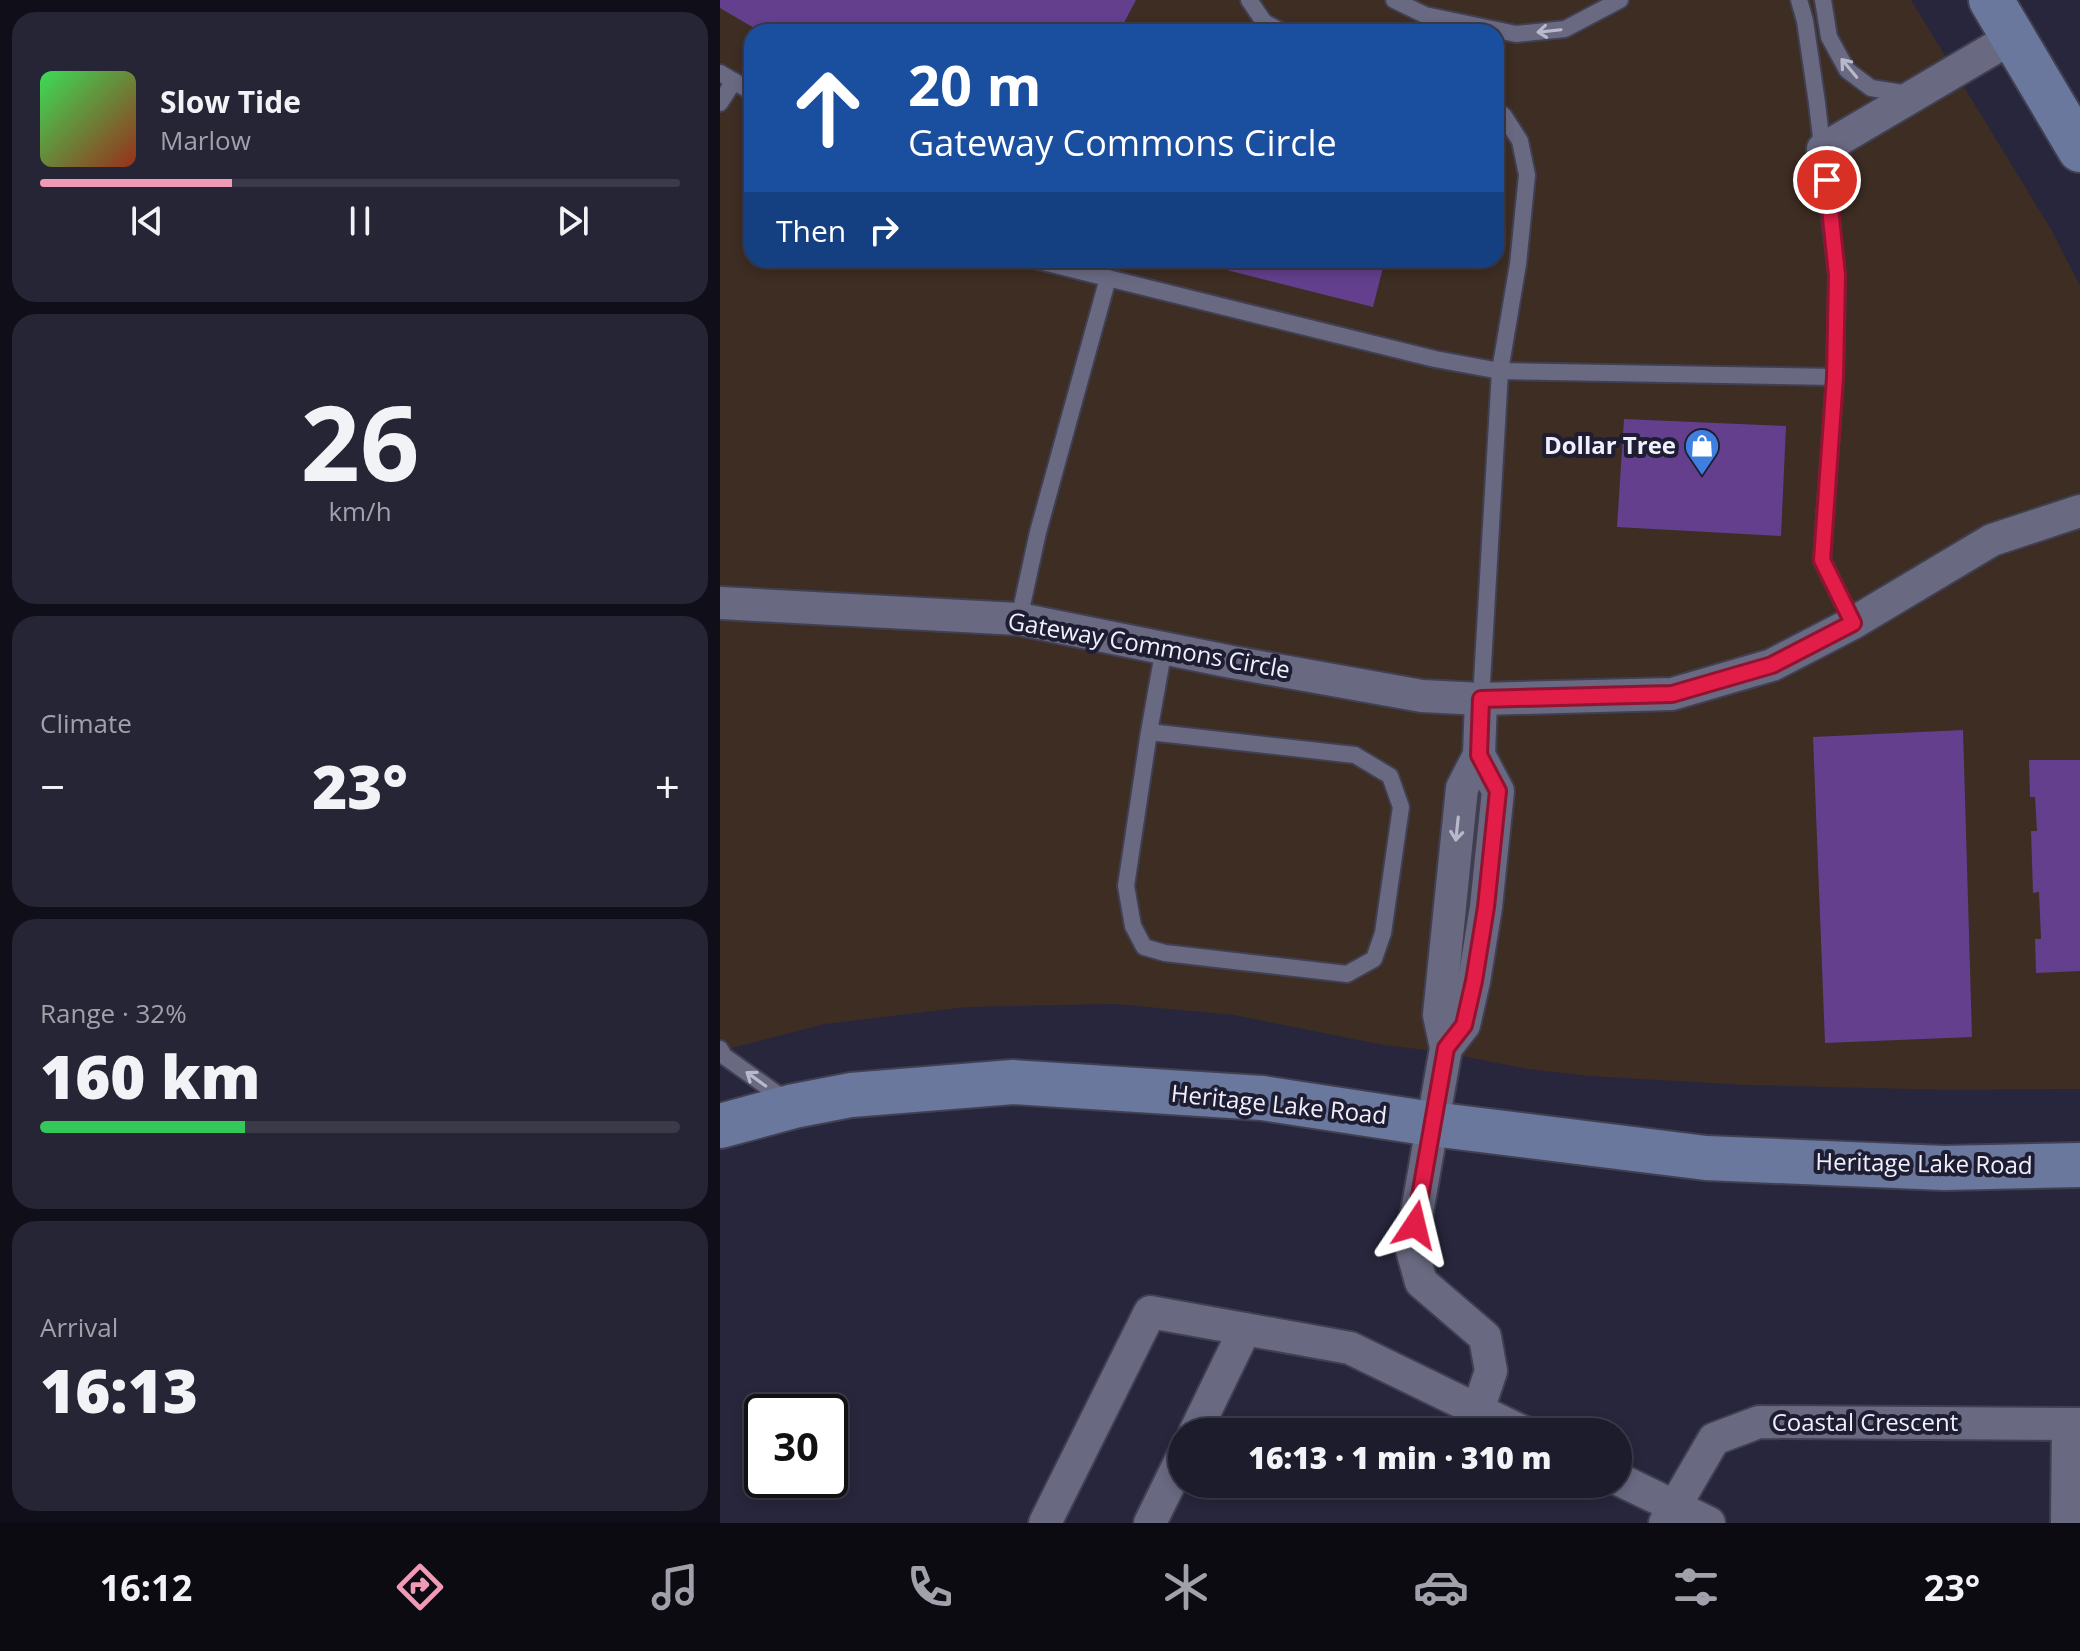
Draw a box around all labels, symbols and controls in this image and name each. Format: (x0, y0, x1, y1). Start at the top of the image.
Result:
one-way arrow (1537, 23, 1563, 38)
text: 20 m (908, 46, 1042, 122)
icon: ahead (776, 56, 880, 160)
one-way arrow (1840, 58, 1858, 78)
text: Slow Tide (160, 81, 301, 122)
text: Gateway Commons Circle (908, 118, 1337, 167)
text: Marlow (160, 122, 251, 158)
pin (1793, 146, 1861, 214)
icon: arrive (1805, 158, 1849, 202)
icon: previous (125, 199, 169, 243)
icon: pause (338, 199, 382, 243)
icon: next (551, 199, 595, 243)
icon: right (862, 208, 906, 252)
text: Then (776, 210, 846, 251)
text: 26 (301, 370, 419, 511)
shop icon: Dollar Tree (1683, 427, 1721, 477)
place label: Dollar Tree (1544, 428, 1676, 461)
text: km/h (328, 493, 392, 529)
street label: Gateway Commons Circle (1006, 603, 1293, 686)
text: Climate (40, 705, 132, 741)
text: 23° (312, 745, 408, 827)
text: − (40, 756, 65, 816)
text: + (655, 756, 680, 816)
one-way arrow (1450, 815, 1465, 842)
text: Range · 32% (40, 995, 187, 1031)
text: 160 km (40, 1035, 261, 1117)
one-way arrow (745, 1071, 767, 1087)
street label: Heritage Lake Road (1169, 1076, 1389, 1131)
street label: Heritage Lake Road (1815, 1144, 2033, 1181)
position arrow (1373, 1183, 1457, 1267)
text: Arrival (40, 1309, 118, 1345)
text: 16:13 (40, 1349, 198, 1431)
speed limit sign: 30 (744, 1394, 848, 1498)
street label: Coastal Crescent (1772, 1405, 1958, 1438)
text: 16:13 · 1 min · 310 m (1248, 1437, 1552, 1478)
icon: directions (392, 1559, 448, 1615)
icon: music (647, 1559, 703, 1615)
icon: phone (902, 1559, 958, 1615)
icon: climate (1158, 1559, 1214, 1615)
icon: car (1413, 1559, 1469, 1615)
icon: filters (1668, 1559, 1724, 1615)
text: 16:12 (100, 1563, 192, 1612)
text: 23° (1924, 1563, 1980, 1612)

